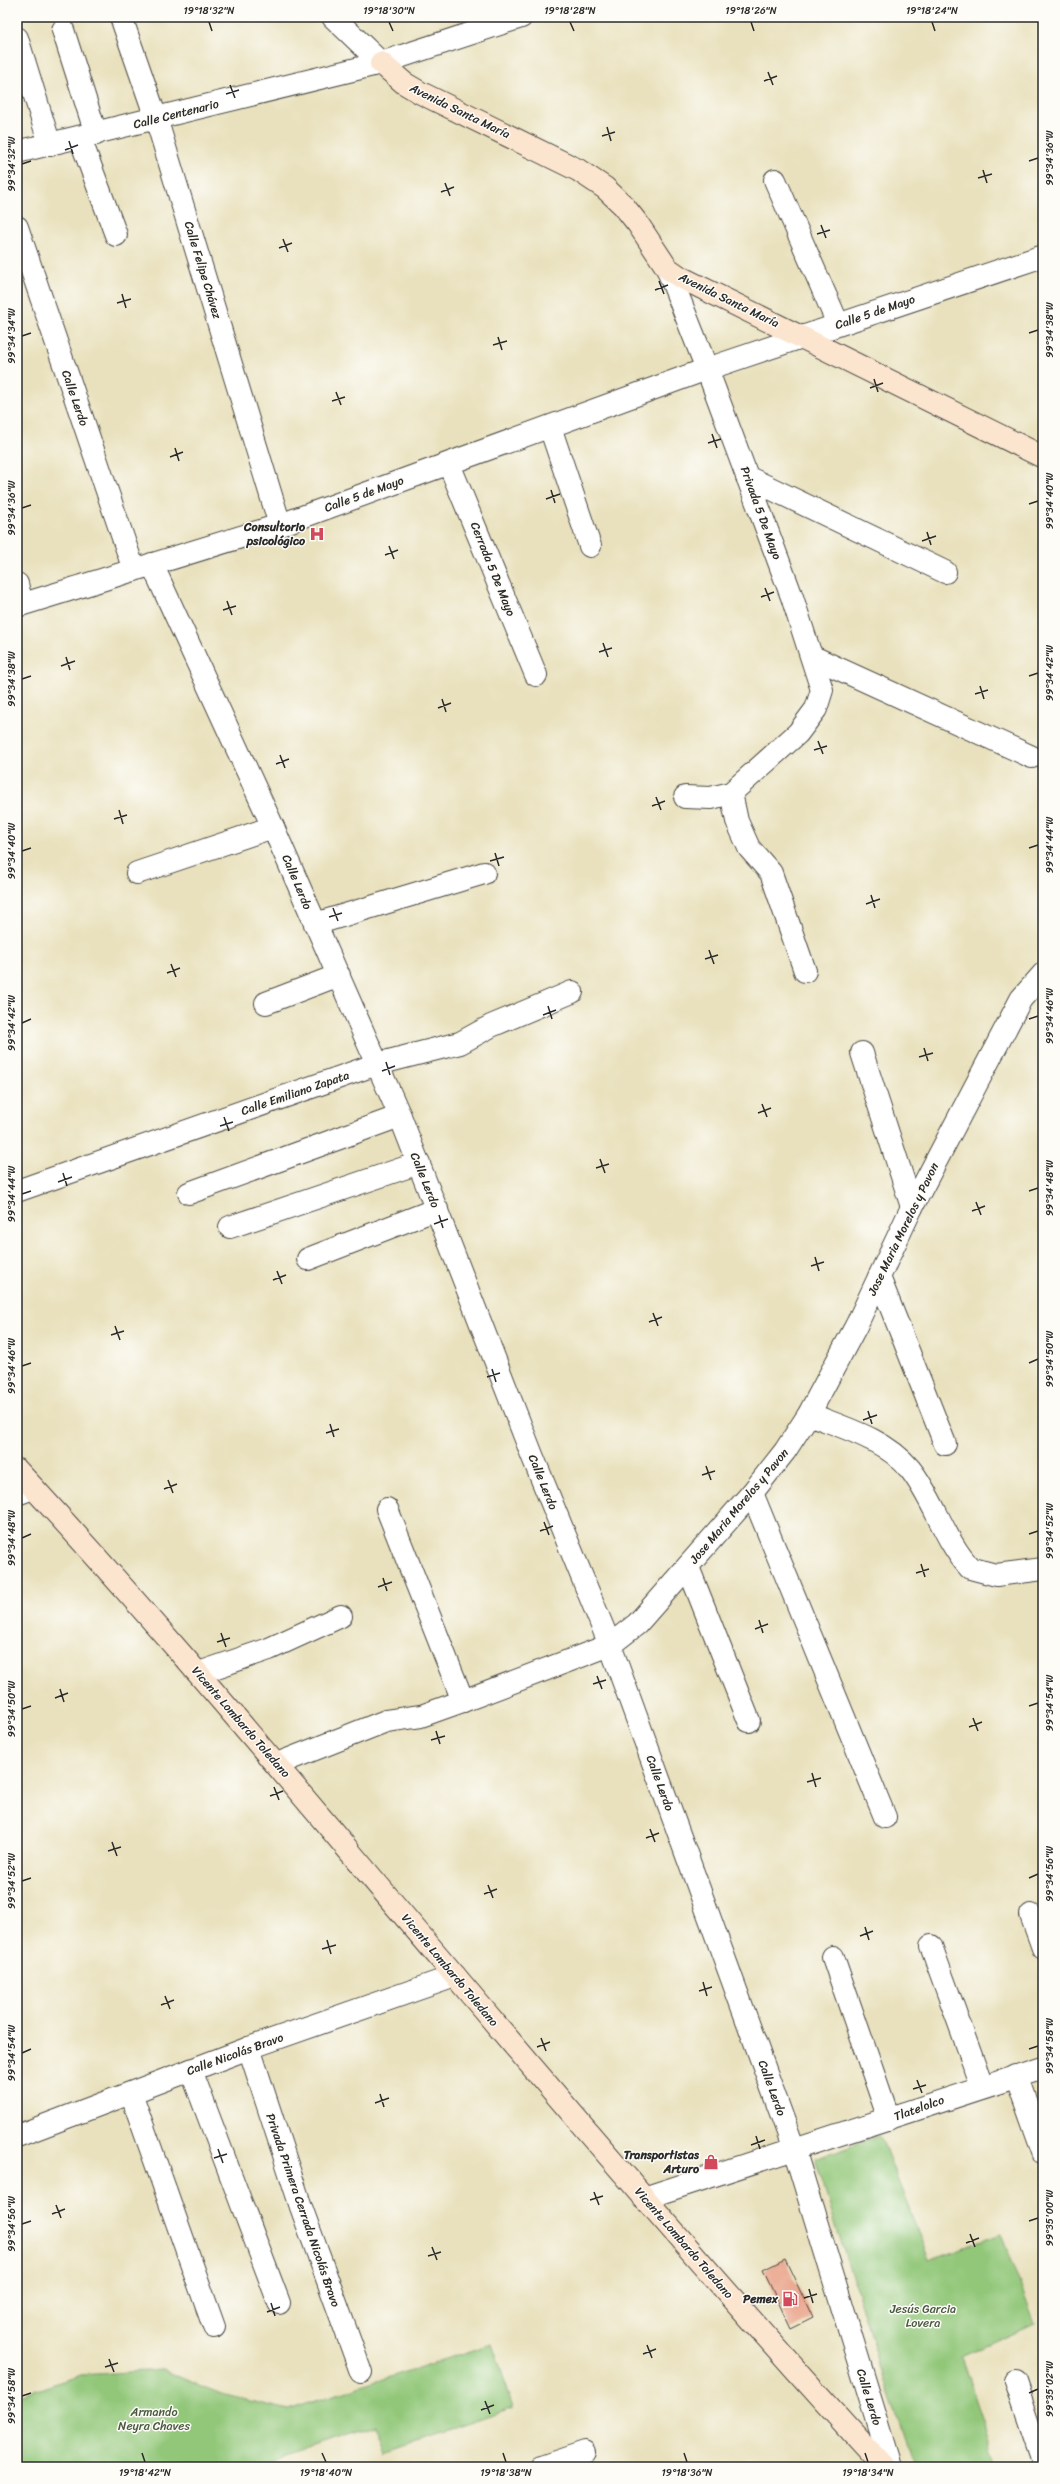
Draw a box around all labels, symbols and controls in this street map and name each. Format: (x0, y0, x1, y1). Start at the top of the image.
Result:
text: 19°18'32"N (183, 2, 235, 20)
text: 19°18'30"N (363, 2, 415, 20)
text: 19°18'28"N (544, 2, 596, 20)
text: 19°18'26"N (725, 2, 777, 20)
text: 19°18'24"N (906, 2, 958, 20)
street label: Avenida Santa María (405, 77, 514, 145)
street label: Calle Centenario (131, 93, 221, 135)
text: 99°34'36"W (1041, 130, 1059, 186)
text: 99°34'32"W (3, 136, 21, 192)
street label: Calle Felipe Chávez (178, 218, 228, 322)
street label: Avenida Santa María (674, 266, 783, 334)
street label: Calle 5 de Mayo (832, 288, 918, 336)
text: 99°34'38"W (1041, 302, 1059, 358)
text: 99°34'34"W (3, 308, 21, 364)
street label: Calle Lerdo (55, 367, 95, 429)
street label: Privada 5 De Mayo (734, 463, 788, 563)
street label: Calle 5 de Mayo (321, 469, 407, 519)
text: 99°34'40"W (1041, 472, 1059, 529)
text: 99°34'36"W (3, 480, 21, 536)
place label: Consultorio psicológico (243, 516, 306, 552)
street label: Cerrada 5 De Mayo (464, 518, 522, 620)
hospital icon: Consultorio psicológico (308, 525, 326, 543)
text: 99°34'42"W (1041, 645, 1059, 701)
text: 99°34'38"W (3, 651, 21, 707)
text: 99°34'44"W (1041, 817, 1059, 873)
text: 99°34'40"W (3, 822, 21, 879)
street label: Calle Lerdo (275, 851, 319, 913)
text: 99°34'46"W (1041, 988, 1059, 1044)
text: 99°34'42"W (3, 995, 21, 1051)
street label: Calle Emiliano Zapata (238, 1064, 352, 1122)
street label: Calle Lerdo (404, 1149, 446, 1211)
street label: Jose Maria Morelos y Pavon (861, 1158, 945, 1300)
text: 99°34'48"W (1041, 1160, 1059, 1216)
text: 99°34'44"W (3, 1166, 21, 1222)
text: 99°34'50"W (1041, 1331, 1059, 1387)
text: 99°34'46"W (3, 1338, 21, 1394)
street label: Jose Maria Morelos y Pavon (683, 1443, 795, 1570)
street label: Calle Lerdo (522, 1451, 564, 1513)
text: 99°34'52"W (1041, 1503, 1059, 1559)
text: 99°34'48"W (3, 1510, 21, 1566)
street label: Vicente Lombardo Toledano (186, 1661, 296, 1783)
text: 99°34'54"W (1041, 1675, 1059, 1731)
text: 99°34'50"W (3, 1681, 21, 1737)
street label: Calle Lerdo (640, 1752, 680, 1814)
text: 99°34'56"W (1041, 1846, 1059, 1902)
text: 99°34'52"W (3, 1853, 21, 1909)
street label: Vicente Lombardo Toledano (396, 1908, 504, 2032)
text: 99°34'58"W (1041, 2018, 1059, 2074)
text: 99°34'54"W (3, 2025, 21, 2081)
street label: Calle Nicolás Bravo (183, 2026, 287, 2082)
street label: Calle Lerdo (752, 2057, 792, 2119)
street label: Tlatelolco (891, 2089, 947, 2127)
street label: Privada Primera Cerrada Nicolás Bravo (259, 2110, 347, 2310)
place label: Transportistas Arturo (624, 2144, 700, 2180)
shop icon: Transportistas Arturo (702, 2153, 720, 2171)
street label: Vicente Lombardo Toledano (629, 2182, 739, 2304)
text: 99°35'00"W (1041, 2190, 1059, 2246)
text: 99°34'56"W (3, 2196, 21, 2252)
place label: Pemex (743, 2288, 779, 2310)
fuel station icon: Pemex (781, 2290, 799, 2308)
park label: Jesús Garcia Lovera (889, 2298, 956, 2334)
text: 99°35'02"W (1041, 2361, 1059, 2417)
street label: Calle Lerdo (850, 2366, 888, 2428)
text: 99°34'58"W (3, 2368, 21, 2424)
park label: Armando Neyra Chaves (118, 2401, 190, 2437)
text: 19°18'42"N (119, 2464, 171, 2482)
text: 19°18'40"N (300, 2464, 352, 2482)
text: 19°18'38"N (480, 2464, 532, 2482)
text: 19°18'36"N (662, 2464, 713, 2482)
text: 19°18'34"N (842, 2464, 894, 2482)

